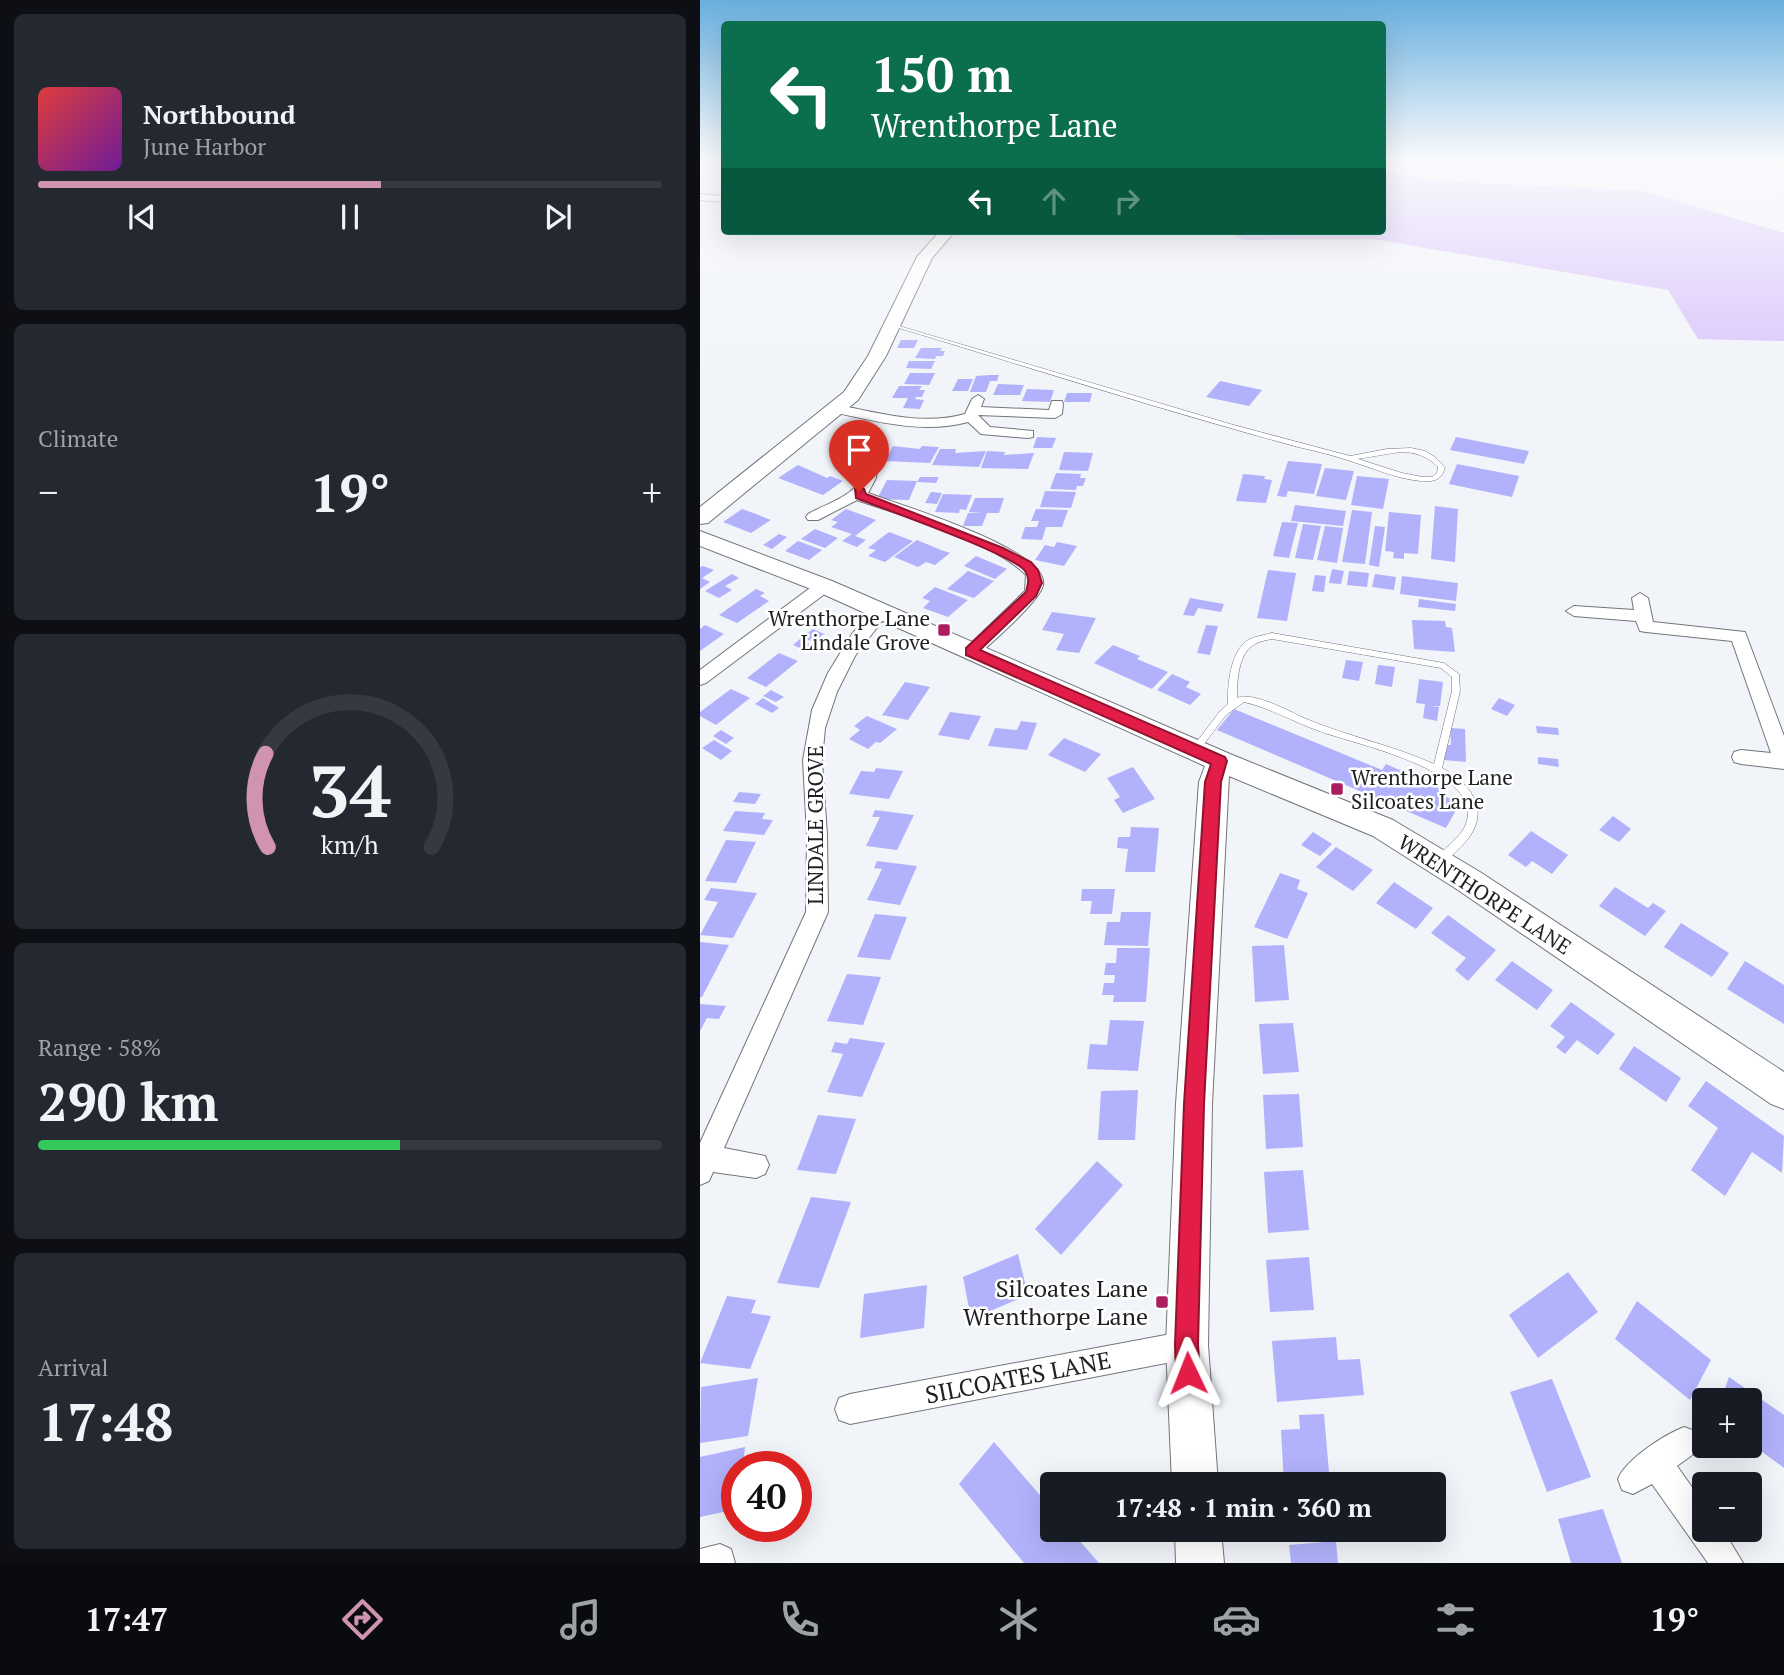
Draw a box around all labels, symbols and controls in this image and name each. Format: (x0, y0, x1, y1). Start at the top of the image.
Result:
text: 150 m (871, 41, 1013, 106)
icon: left (756, 49, 847, 140)
text: Northbound (143, 97, 296, 131)
text: Wrenthorpe Lane (871, 104, 1118, 146)
text: June Harbor (143, 131, 266, 162)
icon: left (962, 182, 1000, 220)
icon: ahead (1035, 182, 1073, 220)
icon: right (1108, 182, 1146, 220)
icon: previous (123, 198, 161, 236)
icon: pause (331, 198, 369, 236)
icon: next (539, 198, 577, 236)
pin (829, 420, 889, 492)
text: Climate (38, 423, 118, 454)
icon: arrive (840, 431, 878, 469)
text: 19° (310, 458, 390, 527)
text: − (38, 467, 58, 517)
text: + (642, 467, 662, 517)
place label: Wrenthorpe Lane Lindale Grove (768, 604, 930, 656)
marker: Wrenthorpe Lane Lindale Grove (936, 622, 952, 638)
text: 34 (309, 742, 391, 839)
street label: LINDALE GROVE (801, 745, 829, 905)
place label: Wrenthorpe Lane Silcoates Lane (1351, 763, 1513, 815)
marker: Wrenthorpe Lane Silcoates Lane (1329, 781, 1345, 797)
street label: WRENTHORPE LANE (1393, 827, 1577, 961)
text: km/h (321, 828, 379, 861)
text: Range · 58% (38, 1032, 161, 1063)
text: 290 km (38, 1067, 219, 1136)
place label: Silcoates Lane Wrenthorpe Lane (963, 1272, 1148, 1332)
marker: Silcoates Lane Wrenthorpe Lane (1154, 1294, 1170, 1310)
position arrow (1151, 1336, 1225, 1410)
street label: SILCOATES LANE (923, 1343, 1113, 1411)
text: Arrival (38, 1352, 109, 1383)
text: 17:48 (38, 1387, 173, 1456)
map controls (1692, 1388, 1762, 1542)
button: + (1692, 1388, 1762, 1458)
speed limit sign: 40 (721, 1451, 812, 1542)
button: − (1692, 1472, 1762, 1542)
text: 17:48 · 1 min · 360 m (1114, 1490, 1372, 1524)
icon: directions (338, 1595, 387, 1644)
icon: music (556, 1595, 605, 1644)
icon: phone (775, 1595, 824, 1644)
icon: climate (994, 1595, 1043, 1644)
icon: car (1212, 1595, 1261, 1644)
icon: filters (1431, 1595, 1480, 1644)
text: 17:47 (85, 1598, 168, 1640)
text: 19° (1650, 1598, 1699, 1640)

